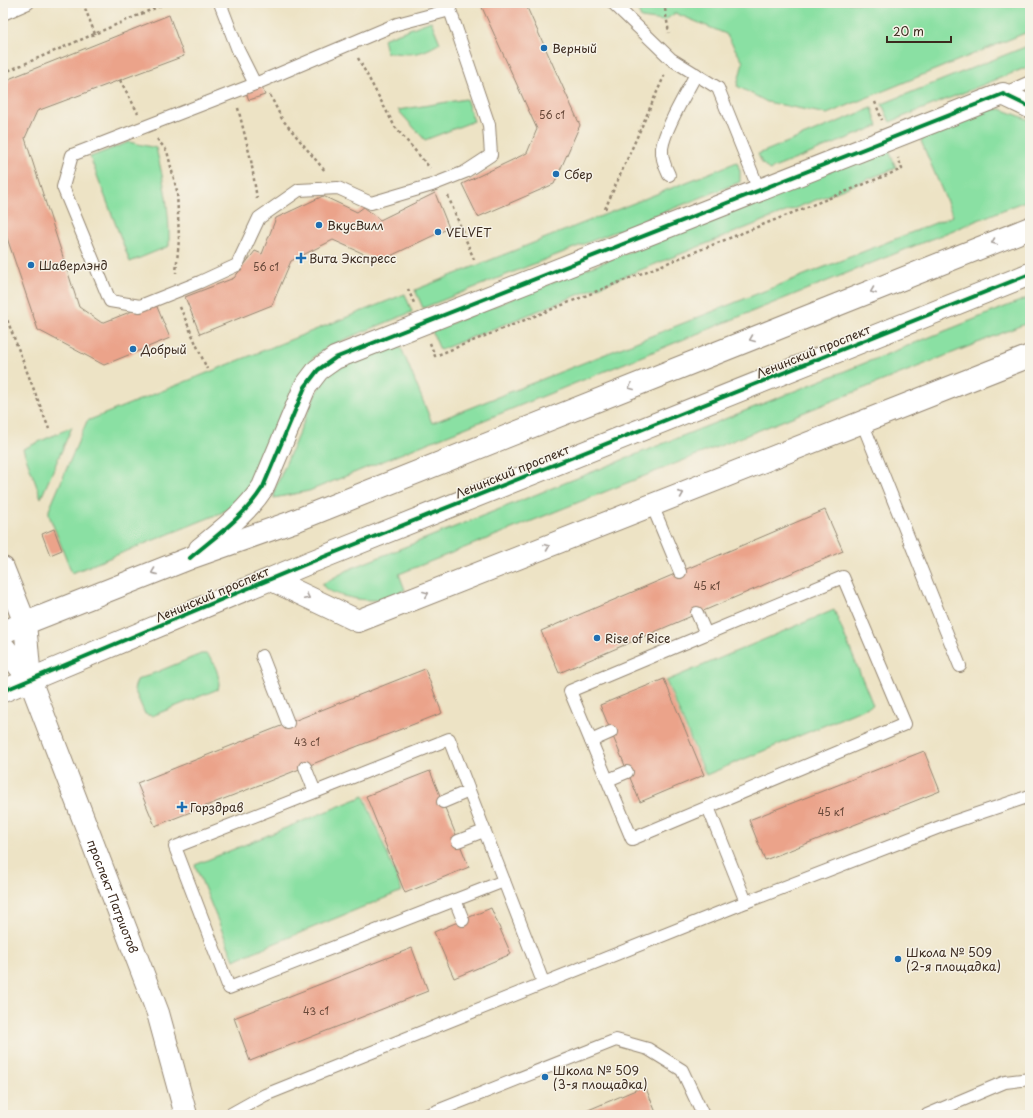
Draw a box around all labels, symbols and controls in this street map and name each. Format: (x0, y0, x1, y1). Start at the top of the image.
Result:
scale bar (887, 18, 951, 44)
text: 20 m (893, 22, 924, 40)
place label: Верный (552, 39, 597, 57)
marker: Верный (539, 43, 549, 53)
house number: 56 с1 (539, 107, 565, 122)
place label: Сбер (564, 165, 593, 183)
marker: Сбер (551, 169, 561, 179)
place label: ВкусВилл (327, 216, 383, 234)
marker: ВкусВилл (314, 220, 324, 230)
place label: VELVET (446, 223, 492, 241)
marker: VELVET (433, 227, 443, 237)
one-way arrow (990, 238, 997, 246)
place label: Вита Экспресс (309, 249, 396, 267)
marker: Вита Экспресс (296, 253, 306, 263)
place label: Шаверлэнд (39, 256, 108, 274)
house number: 56 с1 (253, 259, 279, 274)
marker: Шаверлэнд (26, 260, 36, 270)
one-way arrow (870, 286, 877, 294)
street label: Ленинский проспект (753, 320, 873, 382)
one-way arrow (749, 334, 756, 342)
place label: Добрый (140, 340, 187, 358)
marker: Добрый (128, 344, 138, 354)
one-way arrow (628, 382, 635, 390)
street label: Ленинский проспект (452, 440, 572, 502)
one-way arrow (677, 490, 684, 498)
one-way arrow (544, 543, 551, 551)
street label: Ленинский проспект (152, 562, 272, 626)
one-way arrow (150, 567, 157, 575)
house number: 45 к1 (694, 578, 720, 593)
one-way arrow (423, 591, 430, 599)
one-way arrow (303, 592, 310, 600)
place label: Rise of Rice (605, 629, 670, 647)
marker: Rise of Rice (592, 633, 602, 643)
house number: 43 с1 (294, 734, 320, 749)
place label: Горздрав (190, 798, 244, 816)
marker: Горздрав (177, 802, 187, 812)
house number: 45 к1 (818, 804, 844, 819)
street label: проспект Патриотов (83, 837, 143, 956)
place label: Школа № 509 (2-я площадка) (906, 943, 1001, 975)
marker: Школа № 509 (2-я площадка) (893, 954, 903, 964)
house number: 43 с1 (303, 1003, 329, 1018)
place label: Школа № 509 (3-я площадка) (553, 1061, 647, 1093)
marker: Школа № 509 (3-я площадка) (540, 1072, 550, 1082)

